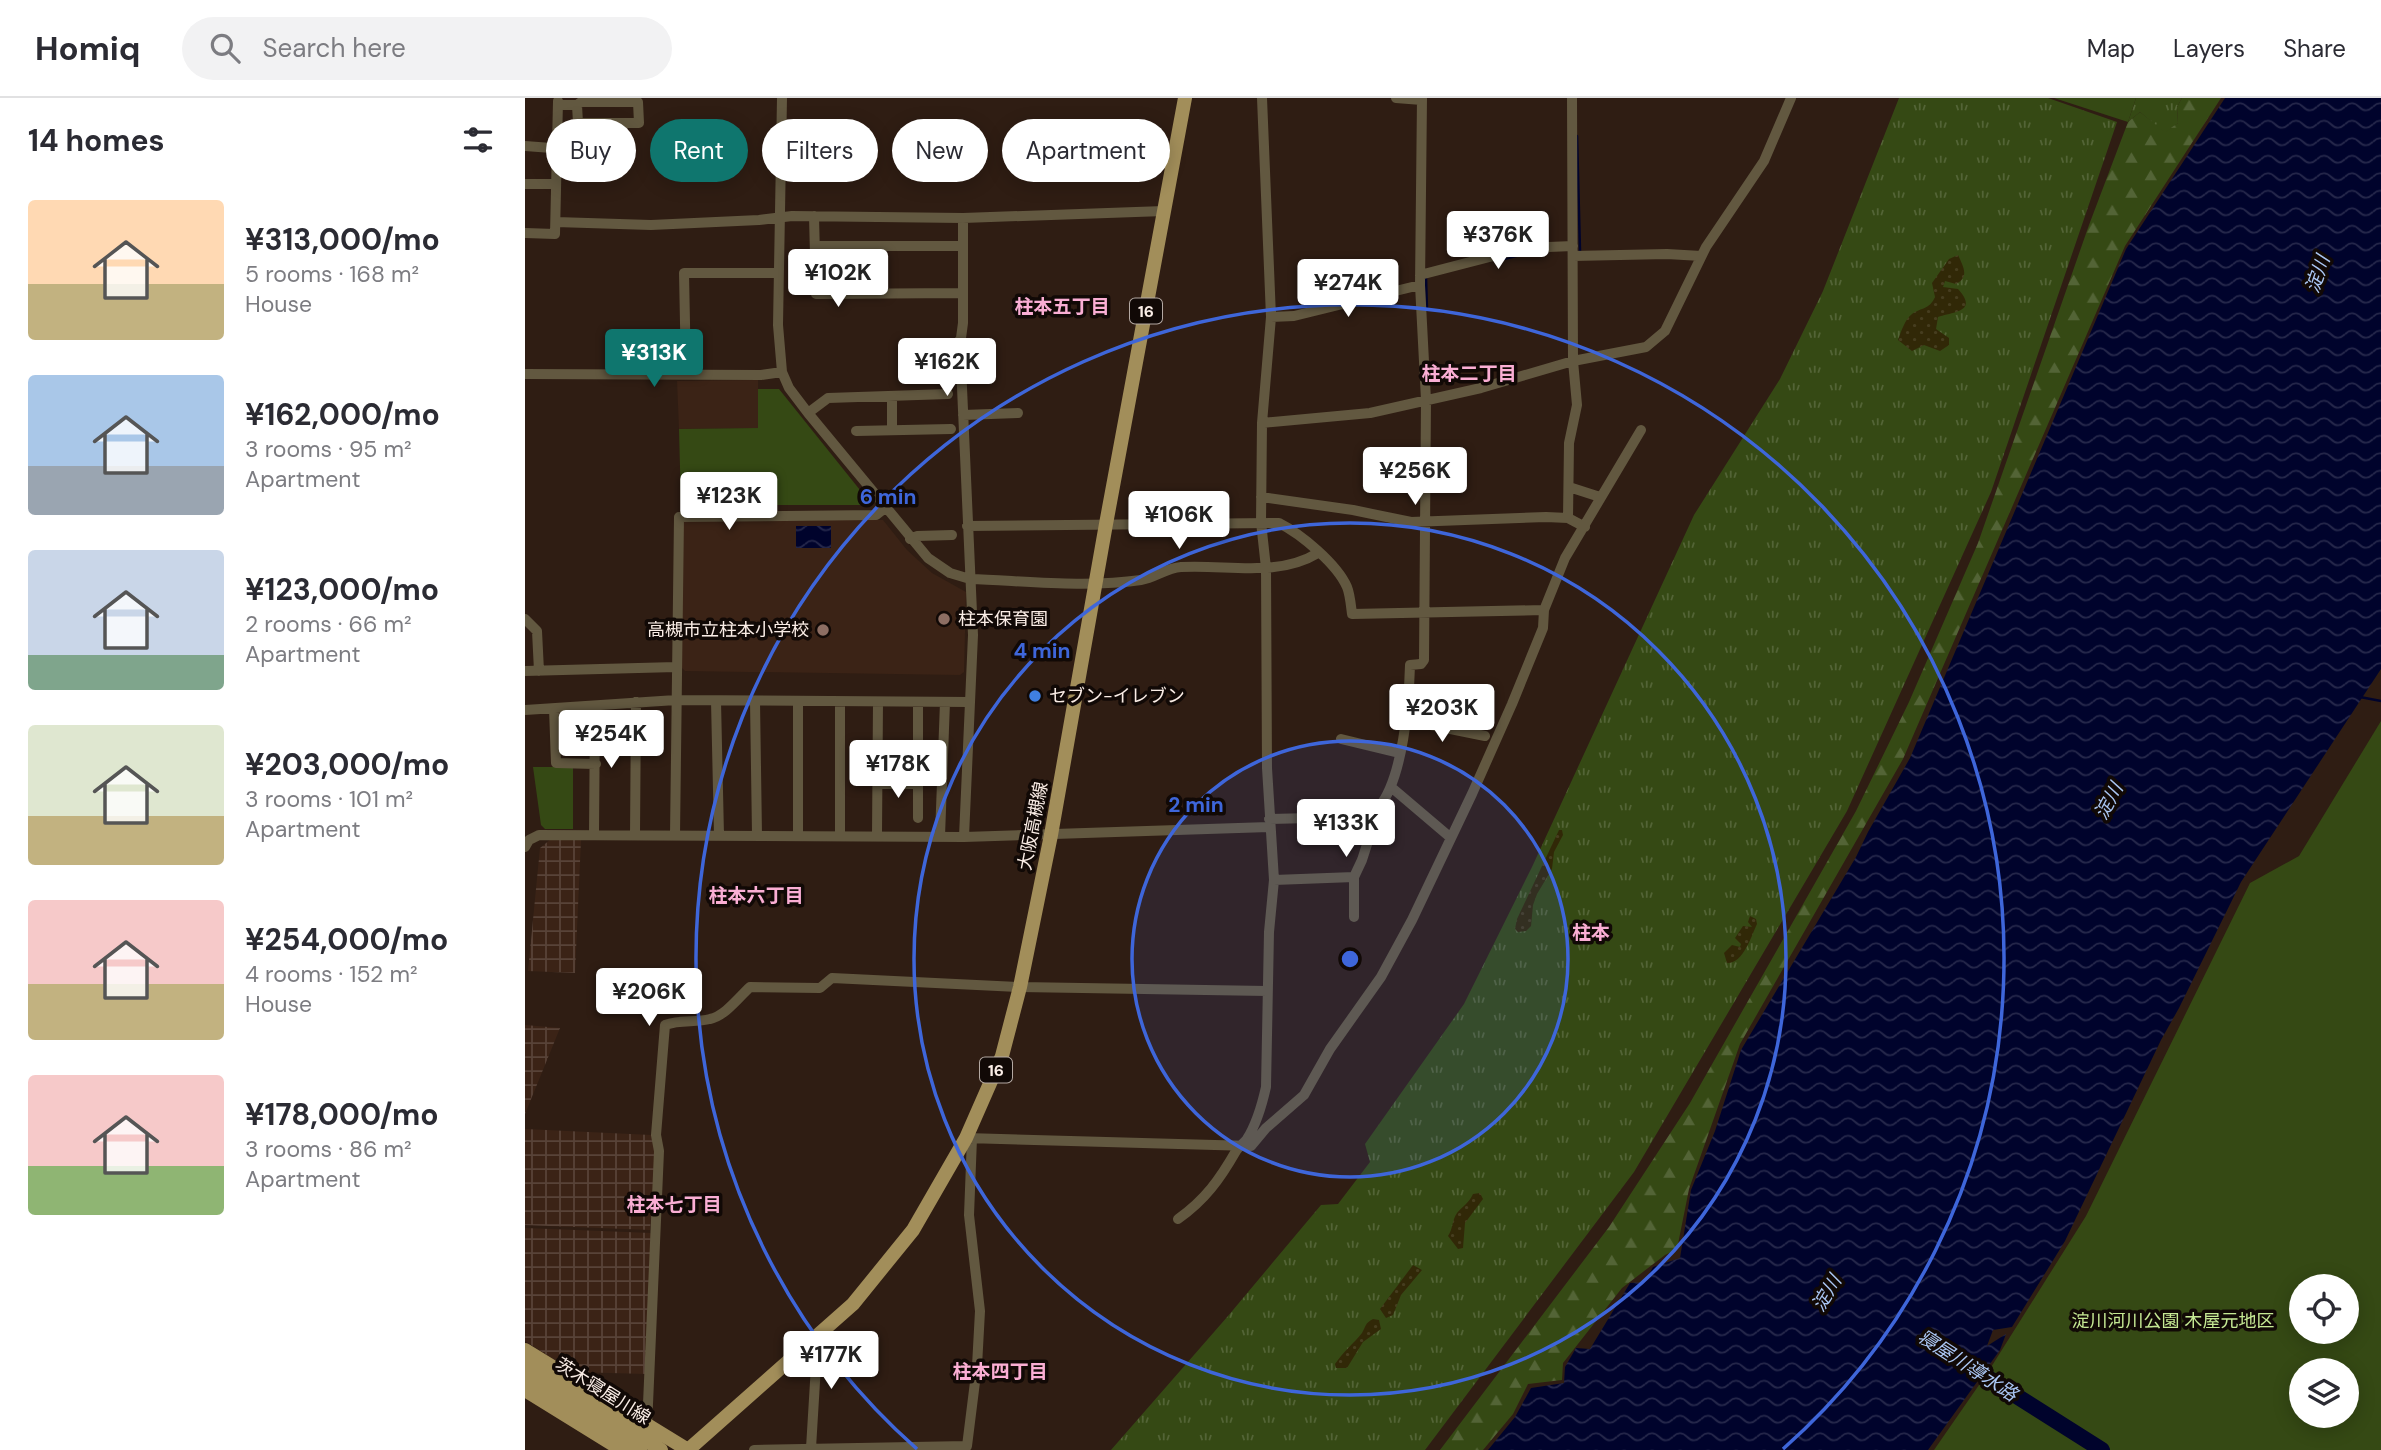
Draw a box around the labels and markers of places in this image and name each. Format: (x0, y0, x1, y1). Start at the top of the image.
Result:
pin: ¥376K (1449, 212, 1547, 271)
pin: ¥102K (789, 250, 887, 309)
pin: ¥274K (1299, 260, 1397, 319)
pin: ¥313K (605, 330, 703, 389)
pin: ¥162K (898, 338, 996, 398)
pin: ¥256K (1366, 448, 1464, 507)
pin: ¥123K (680, 472, 778, 532)
pin: ¥106K (1130, 491, 1228, 551)
place label: 柱本保育園 (958, 607, 1048, 631)
marker: 柱本保育園 (936, 611, 952, 627)
place label: 高槻市立柱本小学校 (647, 618, 809, 642)
marker: 高槻市立柱本小学校 (815, 622, 831, 638)
place label: セブン-イレブン (1049, 684, 1185, 708)
pin: ¥203K (1393, 684, 1491, 744)
marker: セブン-イレブン (1027, 688, 1043, 704)
pin: ¥254K (562, 710, 660, 770)
pin: ¥178K (849, 740, 947, 800)
pin: ¥133K (1297, 800, 1395, 859)
centre of rings (1338, 947, 1362, 971)
pin: ¥206K (600, 968, 698, 1028)
pin: ¥177K (782, 1332, 880, 1391)

